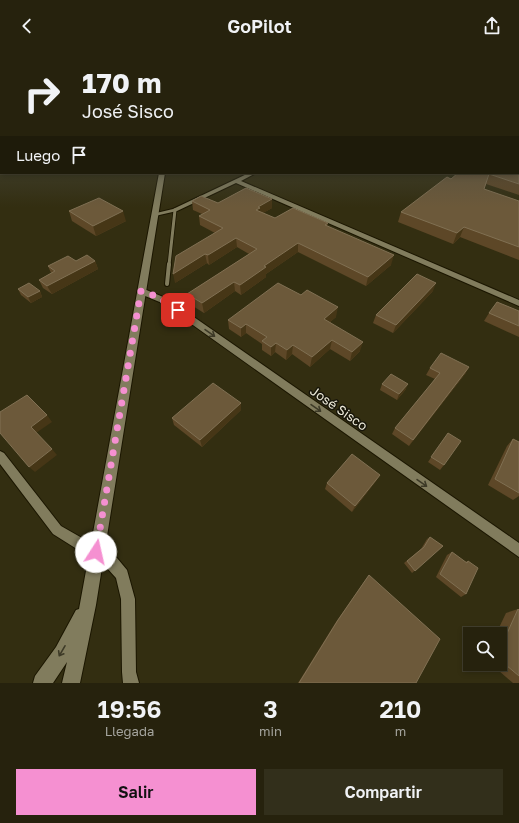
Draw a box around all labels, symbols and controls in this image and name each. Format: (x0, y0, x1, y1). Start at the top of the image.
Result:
icon: back (16, 15, 38, 37)
text: GoPilot (227, 15, 292, 37)
icon: share (481, 15, 503, 37)
text: 170 m (82, 66, 161, 99)
icon: right (16, 68, 68, 120)
text: José Sisco (82, 100, 174, 122)
icon: arrive (68, 144, 90, 166)
text: Luego (16, 146, 60, 164)
pin (161, 293, 195, 327)
icon: arrive (167, 299, 189, 321)
one-way arrow (204, 329, 215, 337)
street label: José Sisco (307, 382, 371, 434)
one-way arrow (311, 404, 322, 412)
one-way arrow (417, 479, 428, 487)
position arrow (75, 531, 117, 573)
map controls (463, 627, 507, 671)
button: search (463, 627, 507, 671)
one-way arrow (58, 645, 66, 657)
text: 19:56 (98, 694, 161, 723)
text: 3 (263, 694, 278, 723)
text: 210 (380, 694, 421, 723)
text: Llegada (105, 723, 154, 739)
text: min (259, 723, 282, 739)
text: m (395, 723, 406, 739)
button: Salir (16, 769, 256, 815)
button: Compartir (264, 769, 503, 815)

